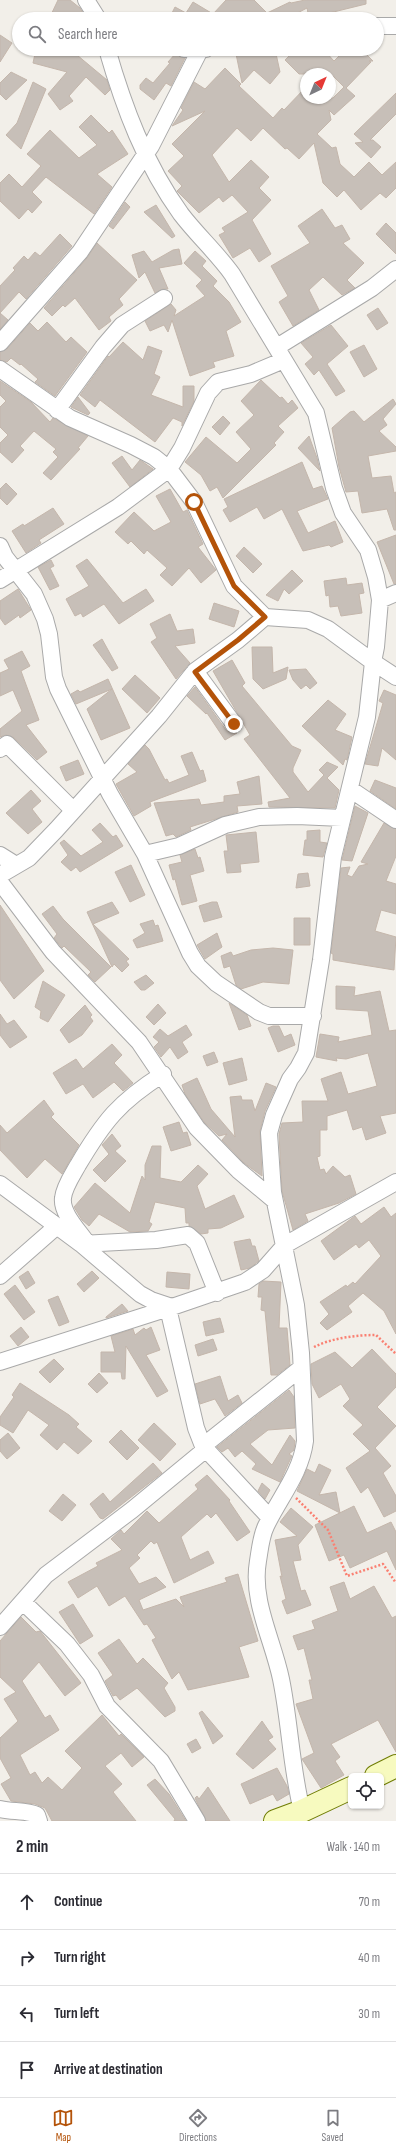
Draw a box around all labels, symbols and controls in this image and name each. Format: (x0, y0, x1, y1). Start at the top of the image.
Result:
search box (12, 12, 384, 56)
icon: search (26, 23, 48, 45)
text: Search here (58, 25, 118, 44)
north arrow (300, 68, 336, 104)
route start (185, 493, 203, 511)
route end (225, 715, 243, 733)
map controls (348, 1773, 384, 1809)
button: locate (348, 1773, 384, 1809)
text: 2 min (16, 1837, 48, 1857)
text: Walk · 140 m (327, 1839, 380, 1855)
icon: ahead (16, 1891, 38, 1913)
text: Continue (54, 1892, 103, 1911)
text: 70 m (359, 1894, 380, 1910)
icon: right (16, 1947, 38, 1969)
text: Turn right (54, 1948, 106, 1967)
text: 40 m (358, 1950, 380, 1966)
icon: left (16, 2003, 38, 2025)
text: Turn left (54, 2004, 99, 2023)
text: 30 m (358, 2006, 380, 2022)
icon: arrive (16, 2059, 38, 2081)
text: Arrive at destination (54, 2060, 163, 2079)
tab: Map (52, 2107, 74, 2144)
tab: Directions (179, 2107, 217, 2144)
tab: Saved (322, 2107, 344, 2144)

